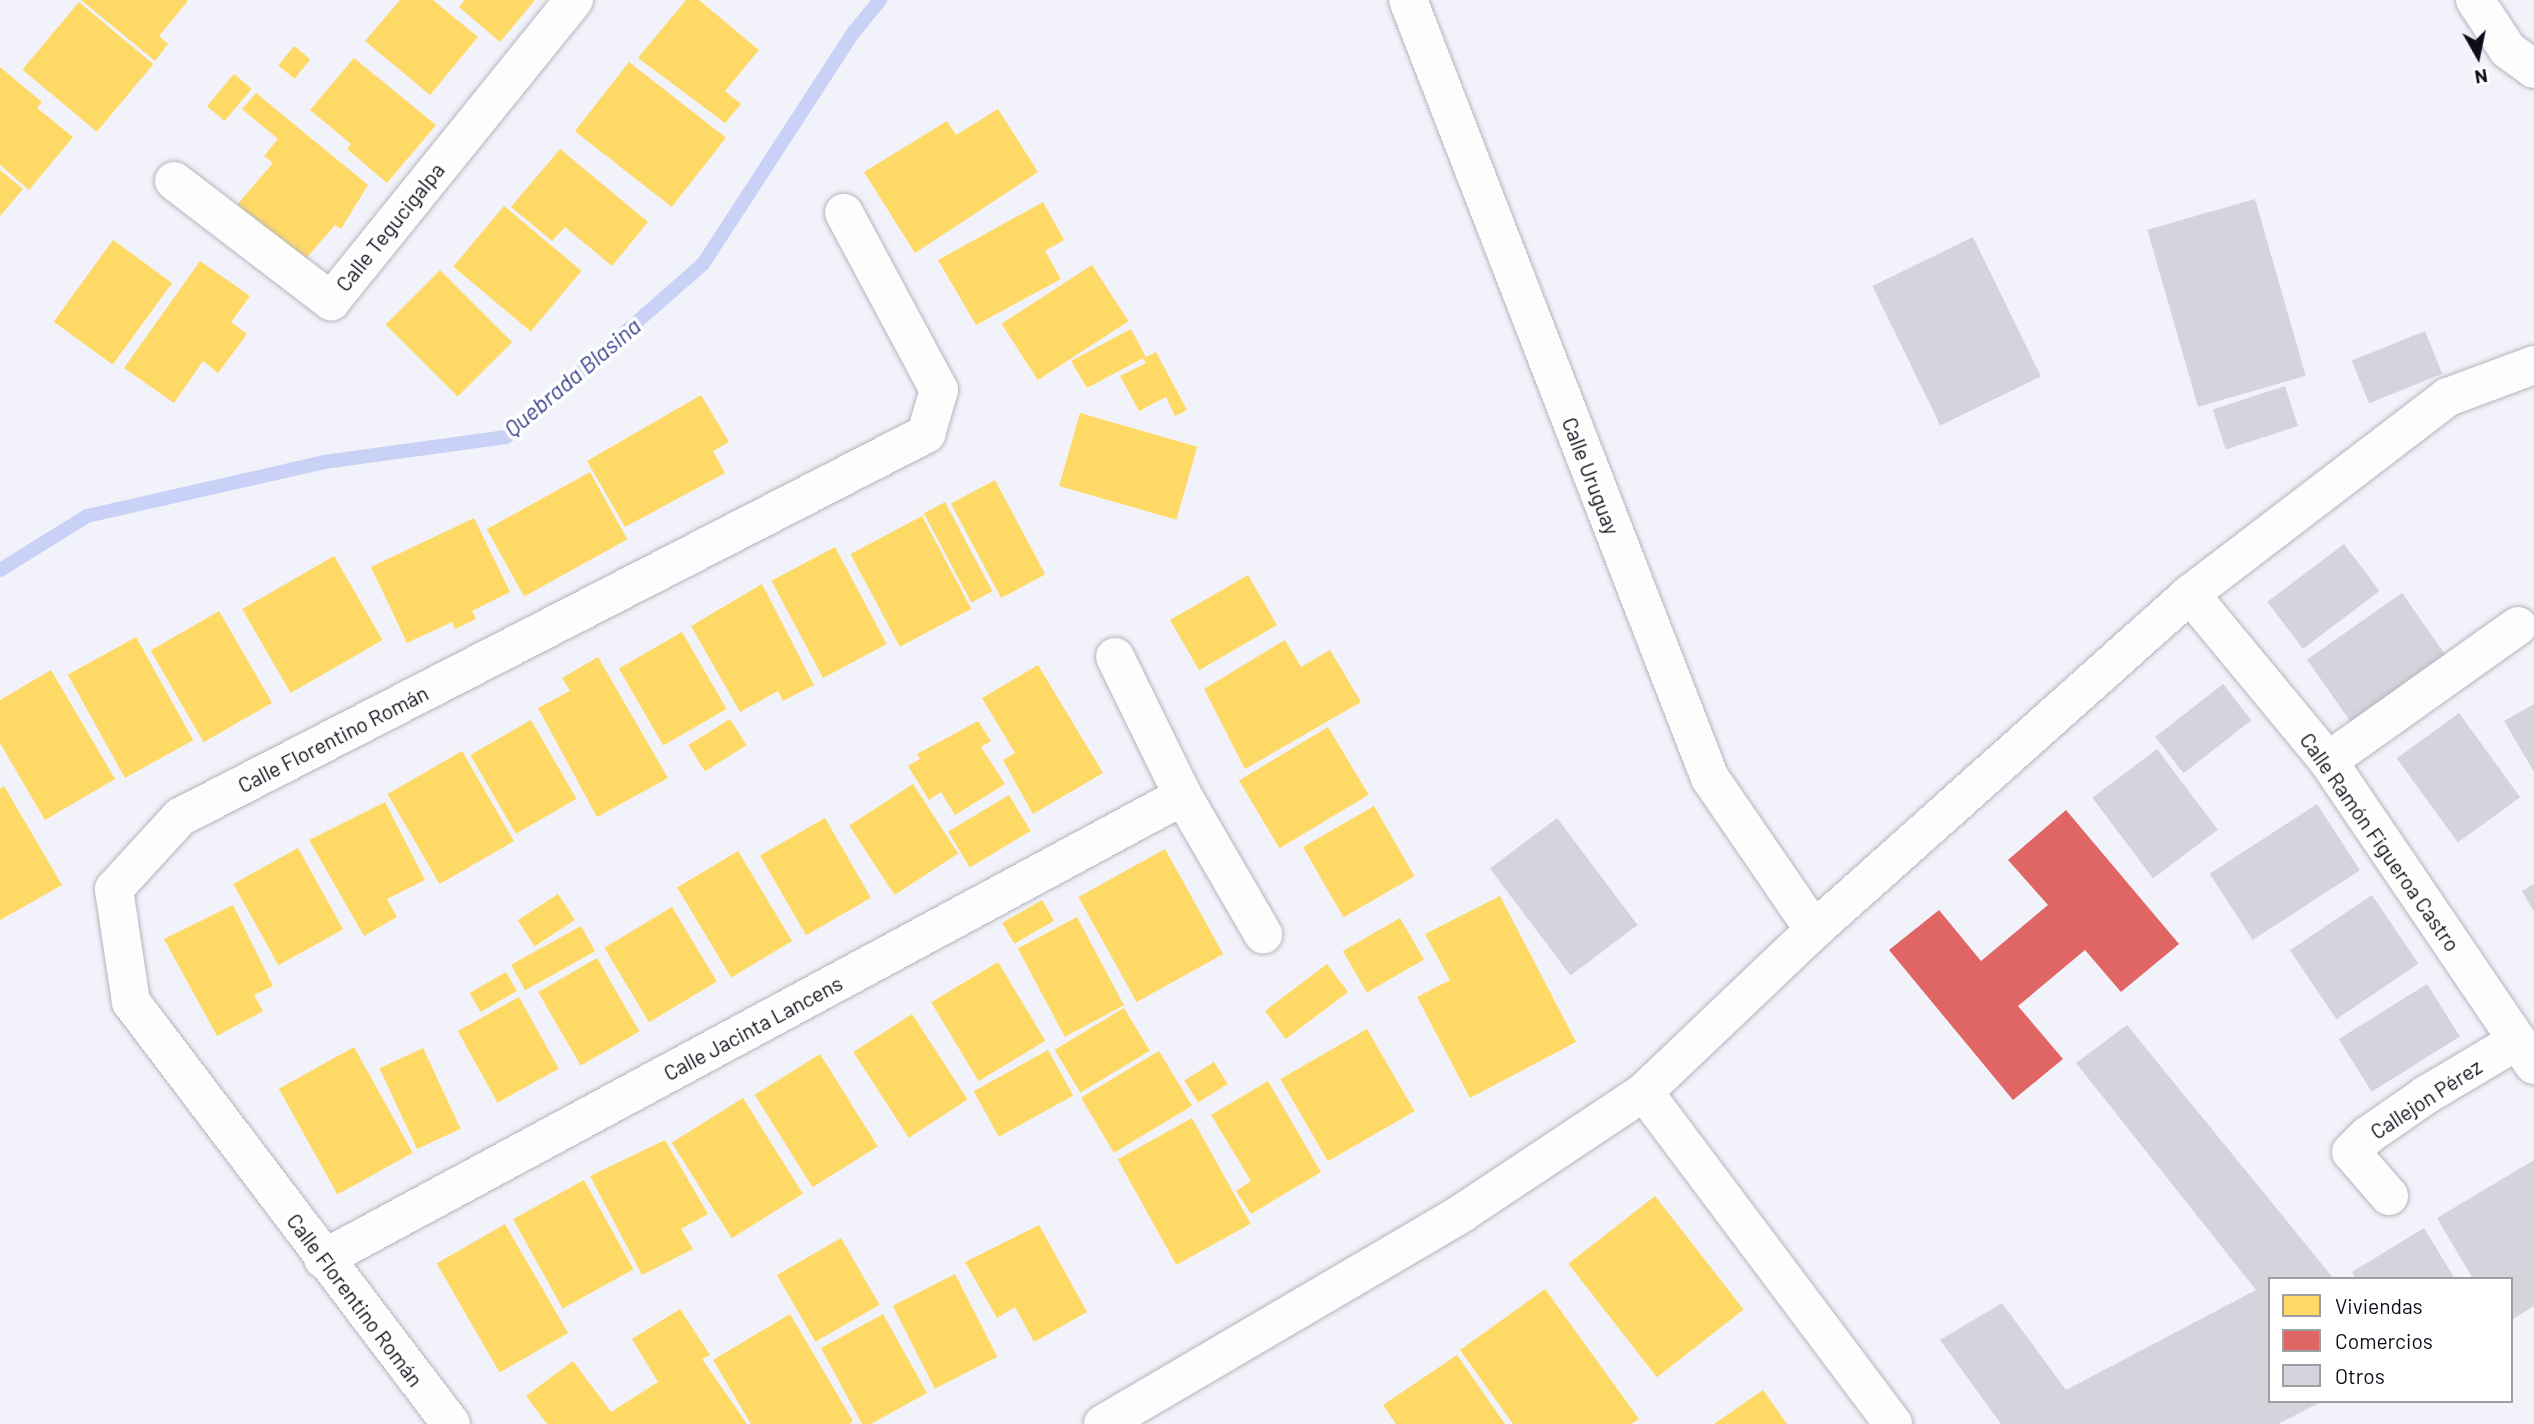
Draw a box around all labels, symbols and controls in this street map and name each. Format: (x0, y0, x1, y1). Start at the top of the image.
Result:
north arrow (2443, 21, 2513, 91)
text: N (2473, 65, 2489, 90)
street label: Calle Tegucigalpa (331, 158, 449, 296)
water label: Quebrada Blasina (498, 312, 646, 442)
street label: Calle Uruguay (1557, 414, 1625, 538)
street label: Calle Florentino Román (234, 680, 432, 798)
street label: Calle Ramón Figueroa Castro (2295, 728, 2465, 956)
street label: Calle Jacinta Lancens (659, 970, 847, 1086)
street label: Callejon Pérez (2366, 1054, 2486, 1144)
street label: Calle Florentino Román (282, 1209, 428, 1391)
legend (2268, 1277, 2513, 1403)
text: Viviendas (2335, 1293, 2423, 1318)
text: Comercios (2335, 1328, 2433, 1353)
text: Otros (2335, 1363, 2385, 1388)

